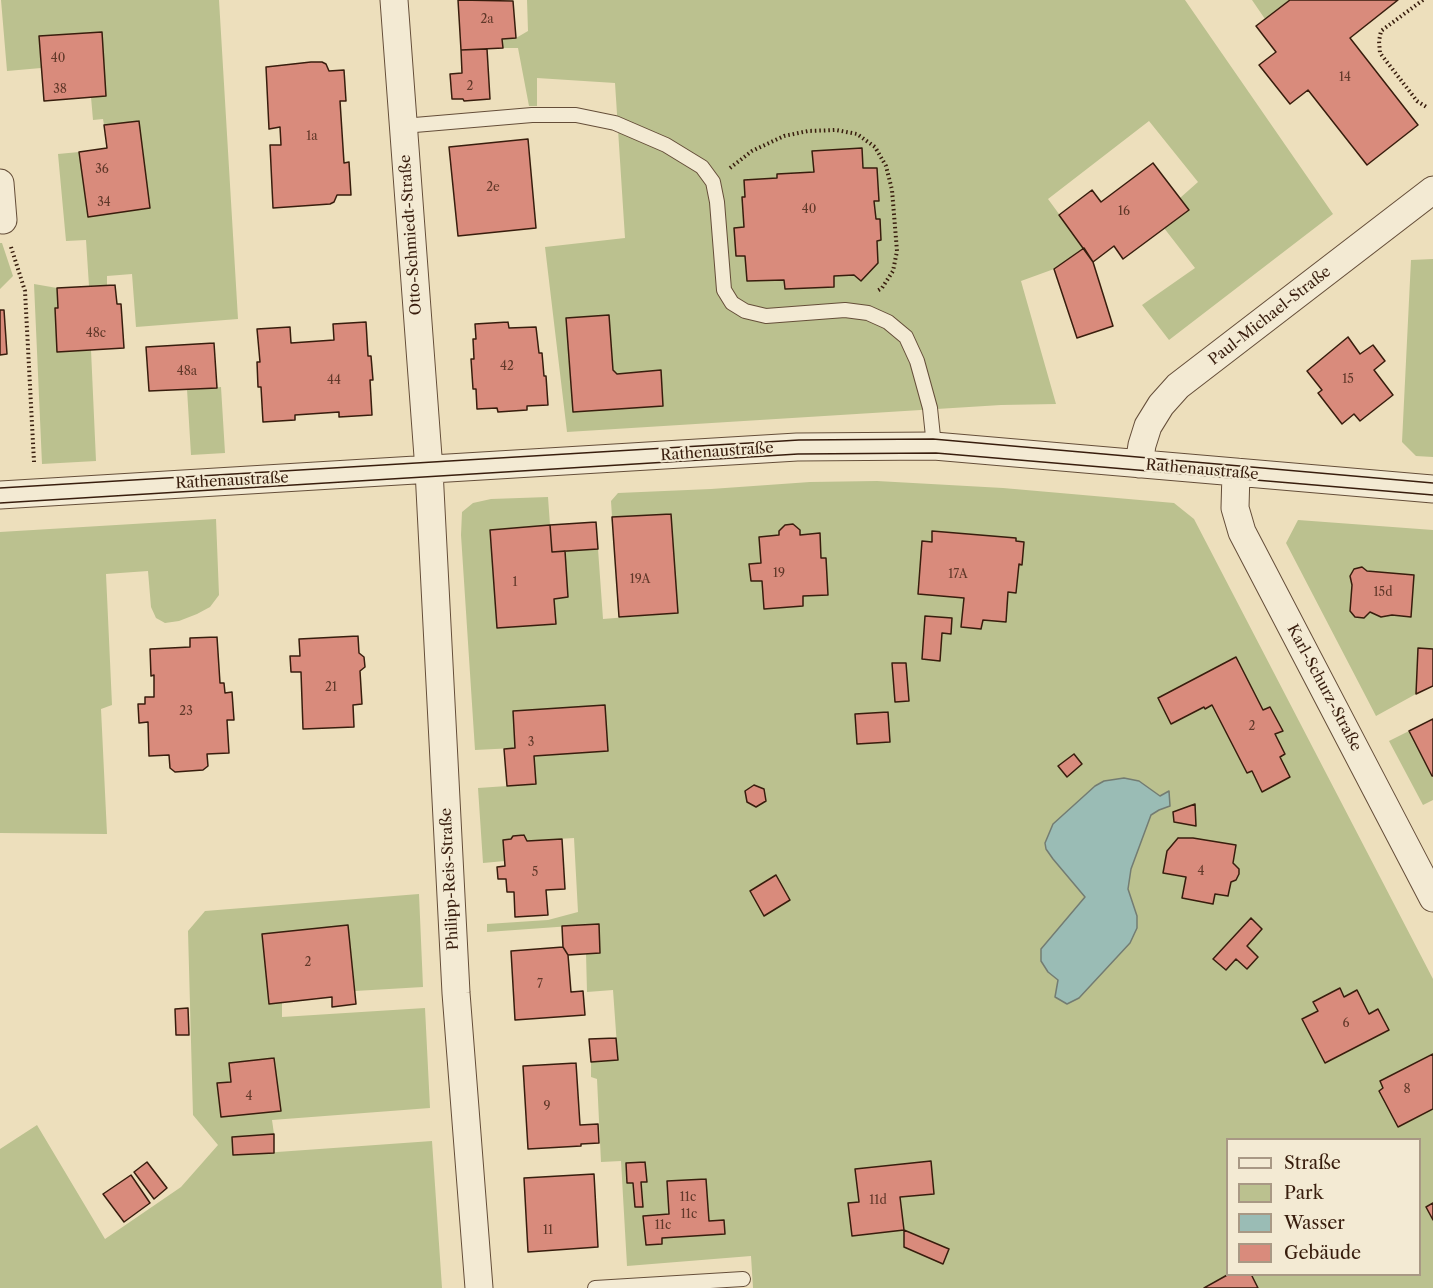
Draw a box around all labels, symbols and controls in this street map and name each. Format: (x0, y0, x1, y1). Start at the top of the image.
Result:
house number: 2a (480, 13, 494, 27)
house number: 40 (51, 52, 65, 66)
house number: 14 (1339, 71, 1351, 85)
house number: 2 (467, 80, 473, 94)
house number: 38 (53, 83, 67, 97)
house number: 1a (306, 130, 318, 144)
street label: Otto-Schmiedt-Straße (396, 154, 426, 316)
house number: 36 (95, 163, 109, 177)
house number: 2e (486, 181, 500, 195)
house number: 34 (97, 196, 111, 210)
house number: 40 (802, 203, 816, 217)
house number: 16 (1118, 205, 1130, 219)
street label: Paul-Michael-Straße (1205, 263, 1335, 369)
house number: 48c (86, 327, 106, 341)
house number: 42 (500, 360, 514, 374)
house number: 48a (177, 365, 197, 379)
house number: 15 (1342, 373, 1354, 387)
house number: 44 (327, 374, 341, 388)
street label: Rathenaustraße (660, 439, 774, 465)
street label: Rathenaustraße (1145, 456, 1259, 484)
street label: Rathenaustraße (175, 469, 289, 493)
house number: 19 (773, 567, 785, 581)
house number: 17A (948, 568, 968, 582)
house number: 19A (630, 573, 650, 587)
house number: 1 (512, 576, 518, 590)
house number: 15d (1374, 586, 1392, 600)
street label: Karl-Schurz-Straße (1283, 622, 1365, 754)
house number: 21 (325, 681, 337, 695)
house number: 23 (179, 705, 193, 719)
house number: 2 (1249, 720, 1255, 734)
house number: 3 (528, 736, 534, 750)
street label: Philipp-Reis-Straße (437, 807, 463, 951)
house number: 4 (1198, 865, 1204, 879)
house number: 5 (532, 866, 538, 880)
house number: 2 (305, 956, 311, 970)
house number: 7 (537, 978, 543, 992)
house number: 6 (1342, 1017, 1350, 1031)
house number: 8 (1403, 1083, 1411, 1097)
house number: 4 (246, 1090, 252, 1104)
house number: 9 (543, 1100, 551, 1114)
legend (1226, 1138, 1421, 1276)
text: Straße (1284, 1152, 1341, 1174)
text: Park (1284, 1182, 1323, 1204)
house number: 11c (680, 1191, 696, 1205)
house number: 11d (869, 1194, 887, 1208)
house number: 11c (681, 1208, 697, 1222)
text: Wasser (1284, 1212, 1345, 1234)
house number: 11c (655, 1219, 671, 1233)
house number: 11 (543, 1224, 553, 1238)
text: Gebäude (1284, 1242, 1361, 1264)

